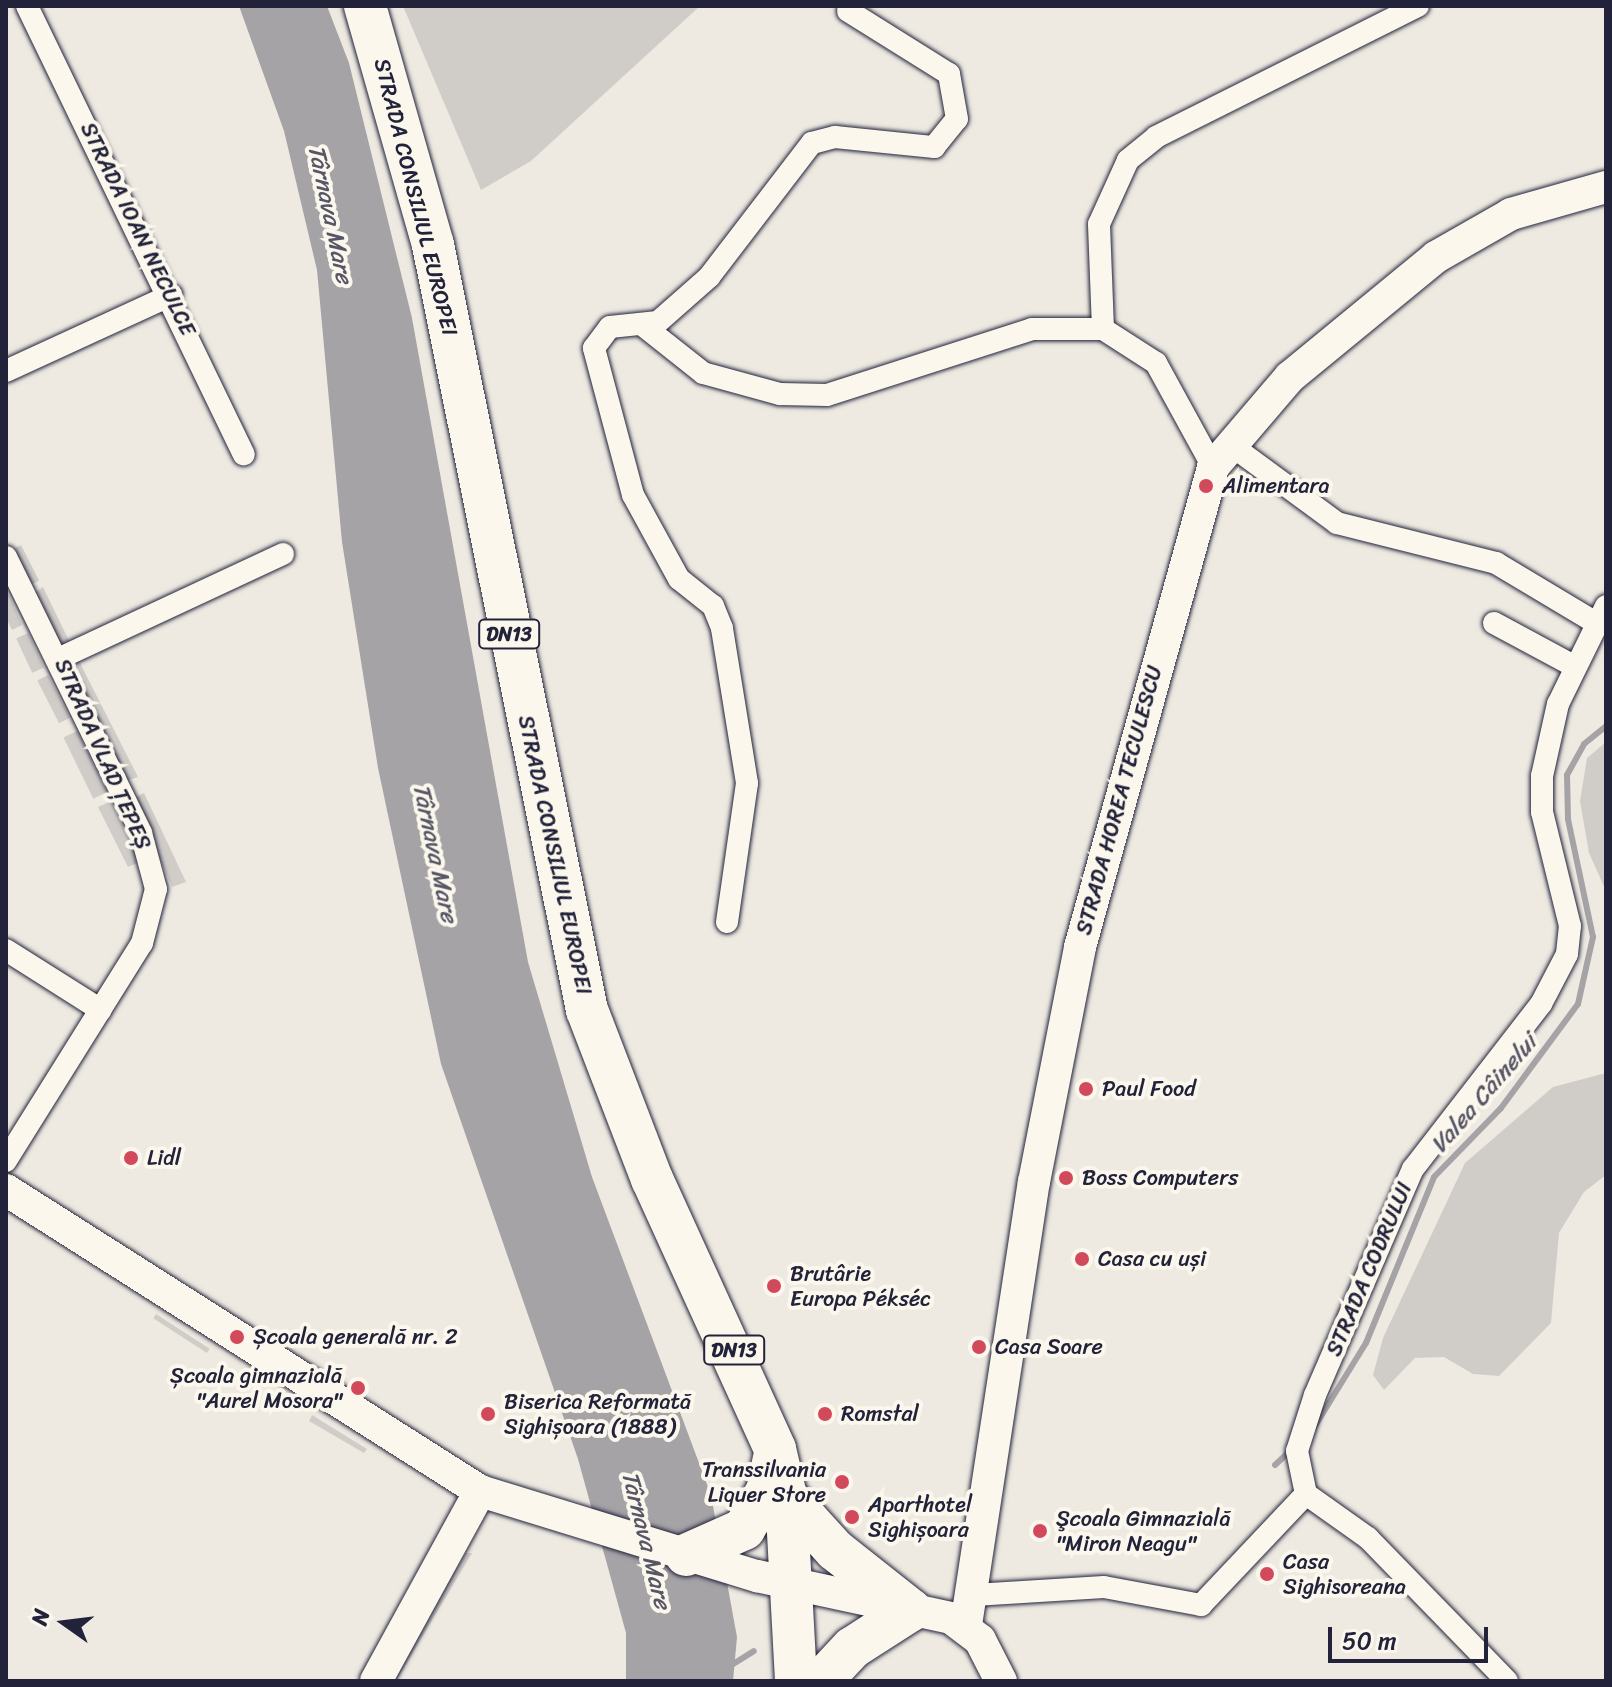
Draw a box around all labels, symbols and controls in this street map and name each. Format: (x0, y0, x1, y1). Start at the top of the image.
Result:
street label: STRADA CONSILIUL EUROPEI (369, 57, 463, 337)
street label: STRADA IOAN NECULCE (74, 117, 202, 341)
water label: Târnava Mare (301, 142, 359, 286)
place label: Alimentara (1222, 473, 1330, 499)
marker: Alimentara (1197, 477, 1215, 495)
road number: DN13 (477, 618, 541, 650)
street label: STRADA VLAD ȚEPEȘ (49, 655, 157, 853)
street label: STRADA HOREA TECULESCU (1070, 662, 1168, 938)
street label: STRADA CONSILIUL EUROPEI (513, 714, 597, 996)
water label: Târnava Mare (406, 781, 464, 925)
water label: Valea Câinelui (1425, 1029, 1543, 1159)
place label: Paul Food (1102, 1076, 1196, 1102)
marker: Paul Food (1077, 1080, 1095, 1098)
place label: Lidl (147, 1145, 181, 1171)
marker: Lidl (122, 1149, 140, 1167)
place label: Boss Computers (1082, 1165, 1237, 1191)
marker: Boss Computers (1057, 1169, 1075, 1187)
street label: STRADA CODRULUI (1320, 1177, 1418, 1361)
place label: Casa cu uși (1098, 1246, 1206, 1272)
marker: Casa cu uși (1073, 1250, 1091, 1268)
place label: Brutârie Europa Pékséc (790, 1260, 931, 1312)
marker: Brutârie Europa Pékséc (765, 1277, 783, 1295)
place label: Școala generală nr. 2 (253, 1324, 458, 1350)
marker: Școala generală nr. 2 (228, 1328, 246, 1346)
road number: DN13 (702, 1334, 766, 1366)
place label: Casa Soare (995, 1334, 1102, 1360)
marker: Casa Soare (970, 1338, 988, 1356)
place label: Școala gimnazială "Aurel Mosora" (170, 1362, 342, 1414)
marker: Școala gimnazială "Aurel Mosora" (349, 1379, 367, 1397)
place label: Biserica Reformată Sighișoara (1888) (504, 1388, 691, 1440)
place label: Romstal (841, 1401, 919, 1427)
marker: Biserica Reformată Sighișoara (1888) (479, 1405, 497, 1423)
marker: Romstal (816, 1405, 834, 1423)
place label: Transsilvania Liquer Store (702, 1456, 826, 1508)
water label: Târnava Mare (615, 1468, 677, 1612)
marker: Transsilvania Liquer Store (833, 1473, 851, 1491)
place label: Aparthotel Sighișoara (868, 1491, 972, 1542)
place label: Şcoala Gimnazială "Miron Neagu" (1056, 1505, 1231, 1556)
marker: Aparthotel Sighișoara (843, 1508, 861, 1526)
marker: Şcoala Gimnazială "Miron Neagu" (1031, 1522, 1049, 1540)
place label: Casa Sighisoreana (1283, 1548, 1406, 1600)
marker: Casa Sighisoreana (1258, 1565, 1276, 1583)
north arrow (24, 1583, 104, 1663)
text: N (19, 1605, 61, 1629)
scale bar (1332, 1611, 1492, 1661)
text: 50 m (1342, 1620, 1397, 1662)

